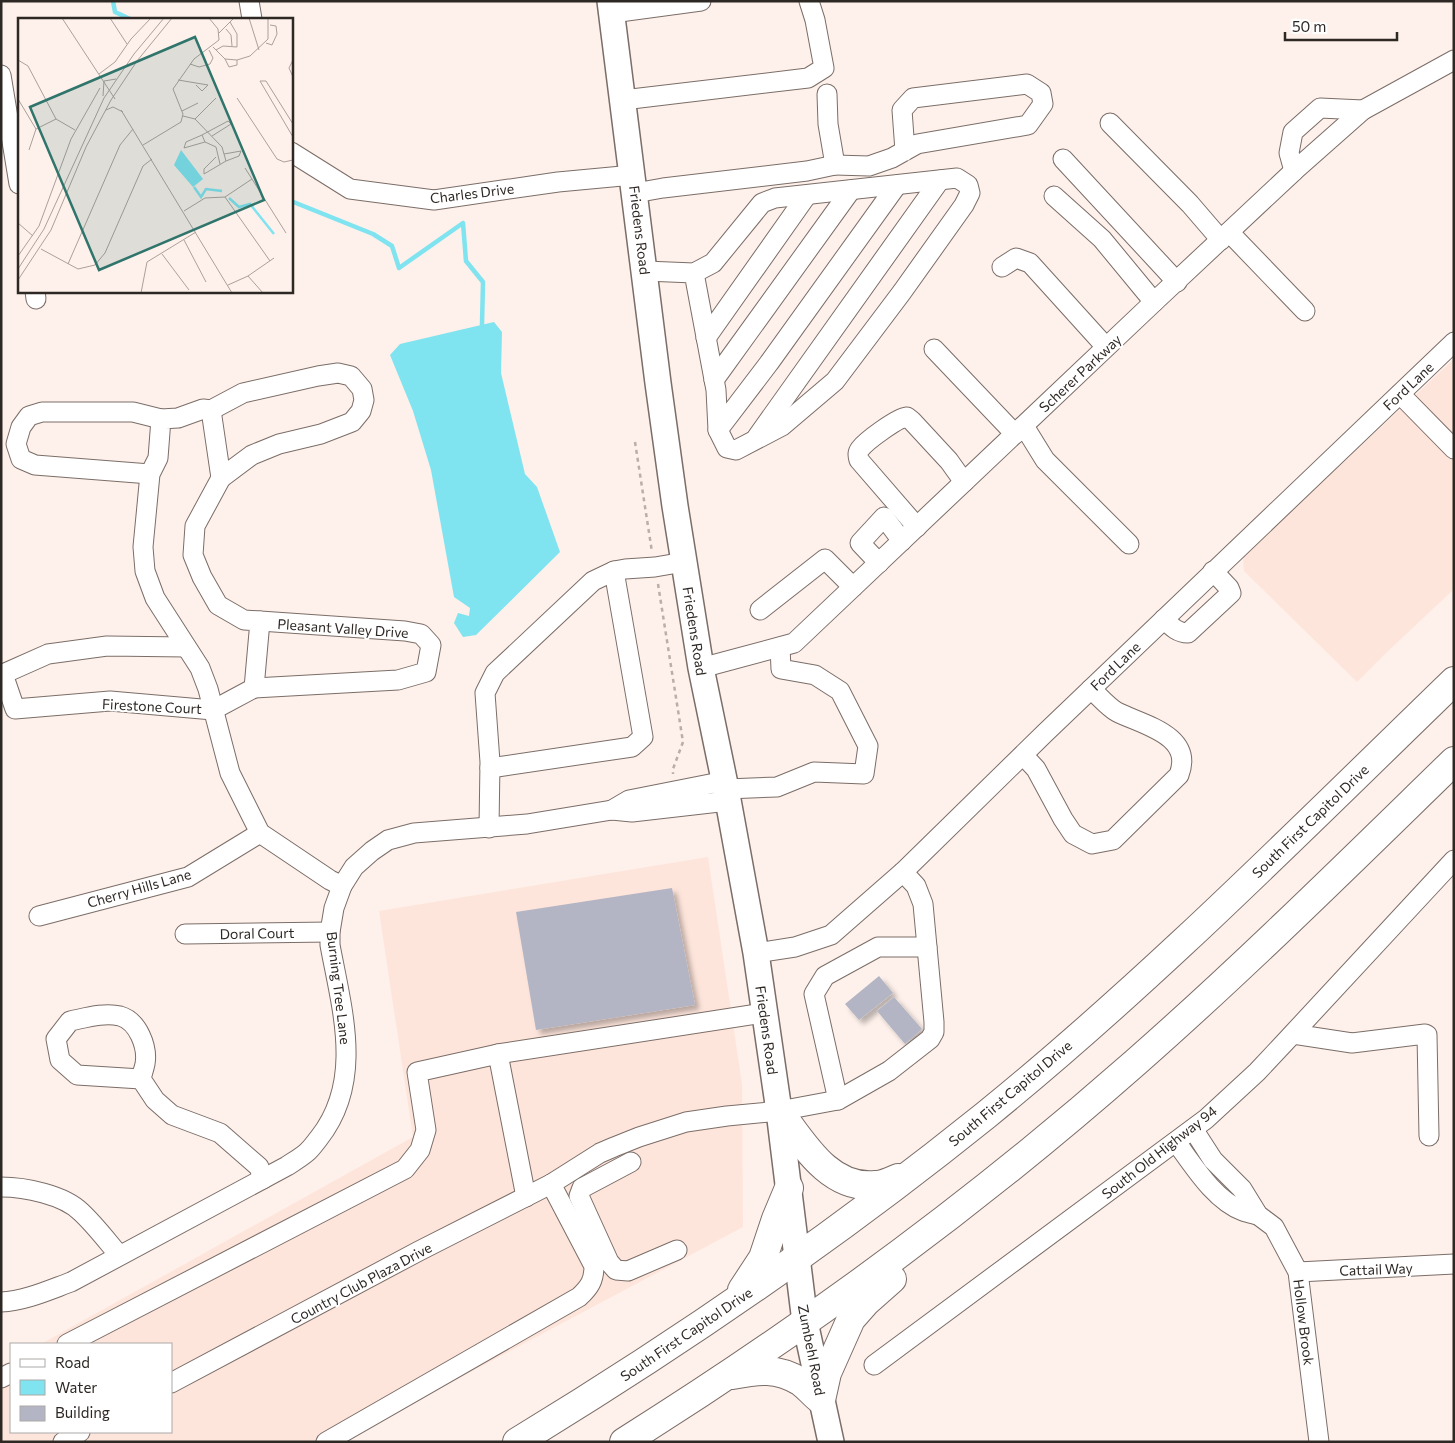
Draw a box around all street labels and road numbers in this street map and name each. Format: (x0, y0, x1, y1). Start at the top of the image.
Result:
street label: Charles Drive (429, 179, 515, 207)
street label: Friedens Road (626, 184, 654, 276)
street label: Scherer Parkway (1035, 331, 1125, 415)
street label: Ford Lane (1379, 358, 1437, 414)
street label: Friedens Road (680, 585, 710, 677)
street label: Pleasant Valley Drive (277, 615, 409, 641)
street label: Ford Lane (1086, 638, 1144, 694)
street label: Firestone Court (102, 695, 203, 717)
street label: South First Capitol Drive (1248, 761, 1372, 881)
street label: Cherry Hills Lane (85, 865, 193, 911)
street label: Doral Court (219, 924, 295, 942)
street label: Burning Tree Lane (324, 931, 354, 1045)
street label: Friedens Road (752, 984, 782, 1076)
street label: South First Capitol Drive (945, 1037, 1075, 1149)
street label: South Old Highway 94 (1098, 1101, 1220, 1202)
street label: Country Club Plaza Drive (288, 1239, 434, 1327)
street label: Cattail Way (1339, 1259, 1413, 1279)
street label: Hollow Brook (1290, 1278, 1318, 1366)
street label: South First Capitol Drive (617, 1283, 755, 1385)
street label: Zumbehl Road (795, 1303, 829, 1397)

